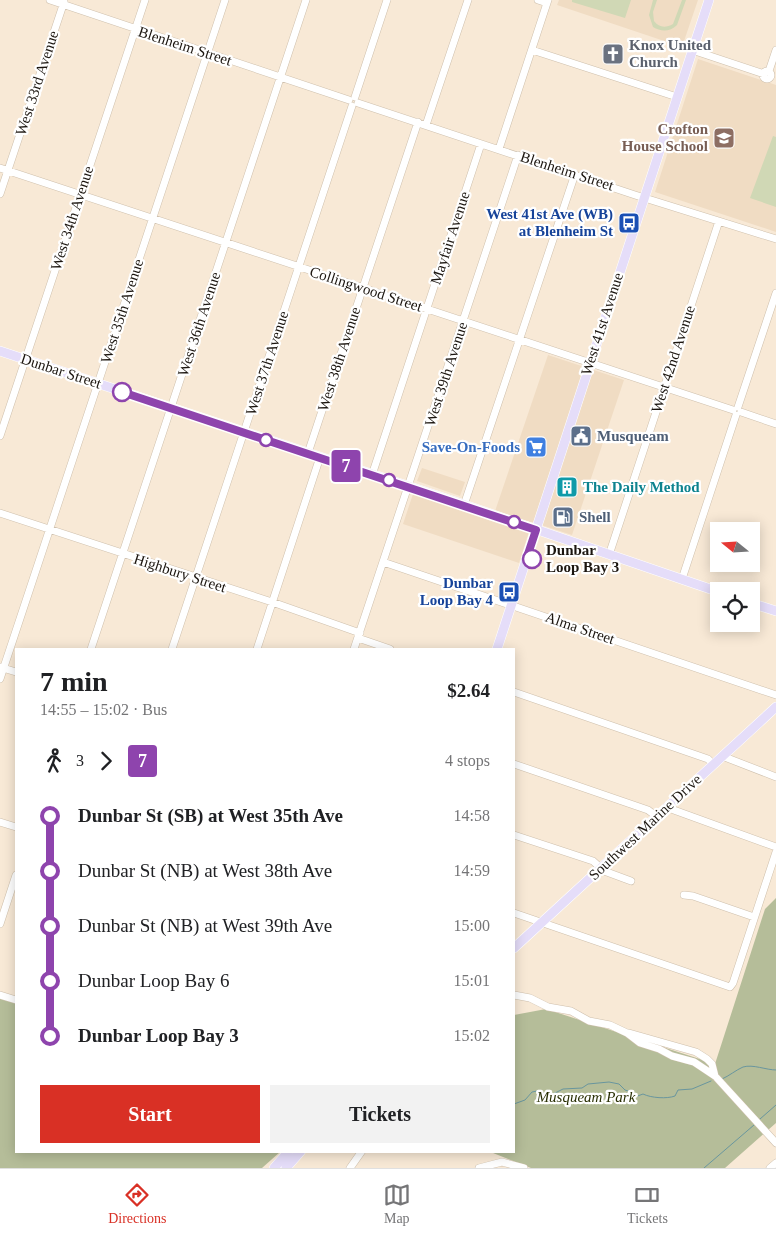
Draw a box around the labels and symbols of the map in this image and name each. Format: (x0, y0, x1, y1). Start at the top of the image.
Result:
street label: Blenheim Street (136, 23, 234, 69)
street label: West 33rd Avenue (12, 28, 62, 137)
place label: Knox United Church (629, 37, 712, 70)
church icon: Knox United Church (601, 42, 625, 66)
place label: Crofton House School (622, 121, 709, 154)
school or university icon: Crofton House School (712, 126, 736, 150)
street label: Blenheim Street (518, 148, 616, 194)
street label: West 34th Avenue (48, 164, 96, 272)
street label: Mayfair Avenue (427, 189, 473, 286)
place label: West 41st Ave (WB) at Blenheim St (486, 206, 613, 239)
bus stop icon: West 41st Ave (WB) at Blenheim St (617, 211, 641, 235)
street label: West 35th Avenue (98, 257, 146, 365)
street label: Collingwood Street (308, 263, 425, 315)
street label: West 36th Avenue (175, 270, 223, 378)
street label: West 41st Avenue (578, 270, 626, 377)
street label: West 42nd Avenue (648, 303, 698, 415)
street label: West 38th Avenue (315, 305, 363, 413)
street label: West 37th Avenue (243, 309, 291, 417)
street label: West 39th Avenue (422, 320, 470, 428)
street label: Dunbar Street (19, 350, 104, 392)
unlabelled marker (112, 382, 132, 402)
public building icon: Musqueam (569, 424, 593, 448)
place label: Musqueam (597, 428, 669, 444)
unlabelled marker (259, 433, 273, 447)
supermarket icon: Save-On-Foods (524, 435, 548, 459)
place label: Save-On-Foods (422, 439, 520, 455)
line badge: 7 (330, 450, 362, 482)
unlabelled marker (382, 473, 396, 487)
building icon: The Daily Method (555, 475, 579, 499)
place label: The Daily Method (583, 479, 700, 495)
fuel station icon: Shell (551, 505, 575, 529)
place label: Shell (579, 509, 611, 525)
unlabelled marker (507, 515, 521, 529)
north arrow (710, 522, 760, 572)
place label: Dunbar Loop Bay 3 (546, 542, 619, 575)
marker: Dunbar Loop Bay 3 (522, 549, 542, 569)
street label: Highbury Street (132, 551, 229, 596)
place label: Dunbar Loop Bay 4 (420, 575, 493, 608)
bus stop icon: Dunbar Loop Bay 4 (497, 580, 521, 604)
street label: Alma Street (543, 609, 617, 648)
street label: Southwest Marine Drive (586, 771, 705, 883)
park label: Musqueam Park (536, 1089, 636, 1105)

